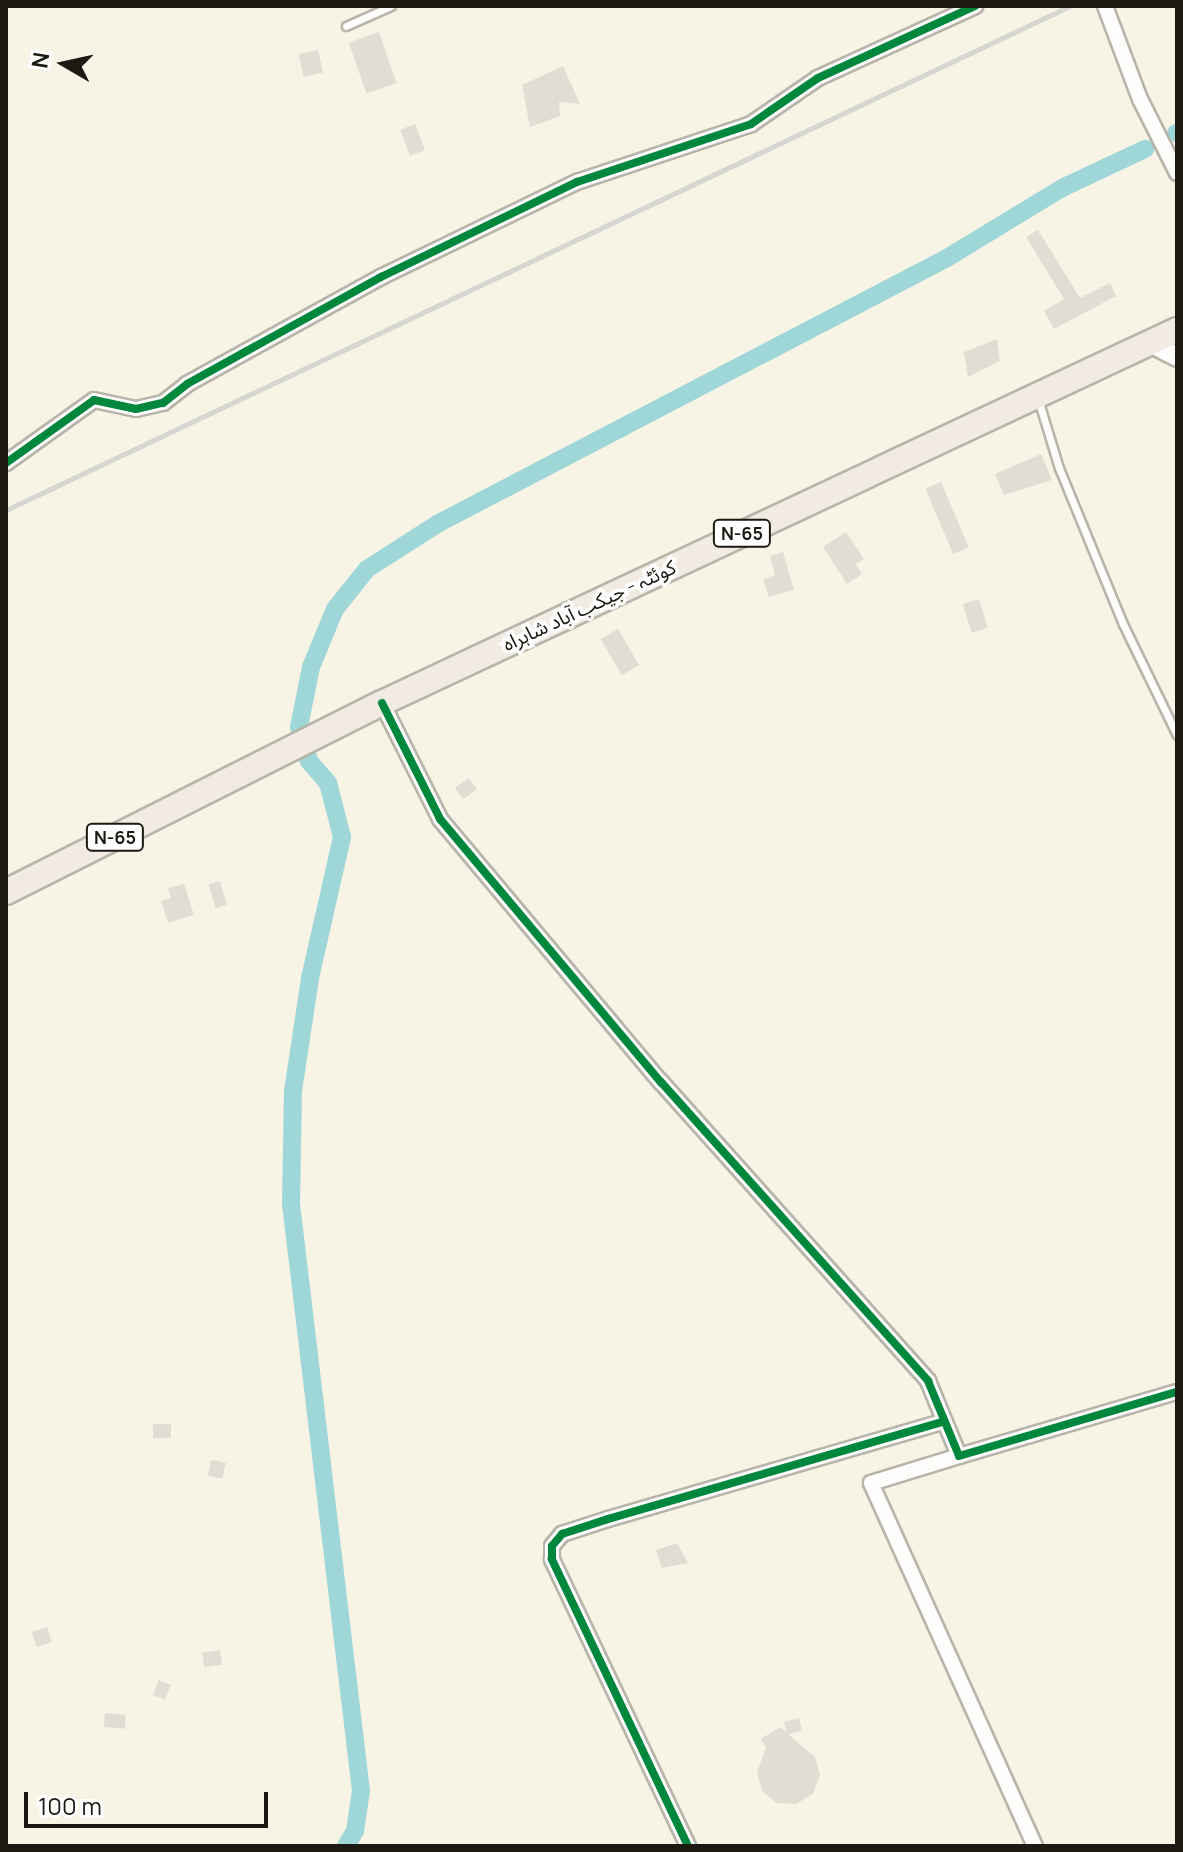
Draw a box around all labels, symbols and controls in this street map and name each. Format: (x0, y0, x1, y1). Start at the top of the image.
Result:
north arrow (24, 24, 104, 104)
text: N (24, 50, 56, 70)
road number: N-65 (712, 519, 772, 547)
street label: کوئٹہ - جیکب آباد شاہراہ (499, 554, 679, 656)
road number: N-65 (85, 823, 145, 851)
scale bar (28, 1776, 272, 1826)
text: 100 m (38, 1789, 102, 1822)

